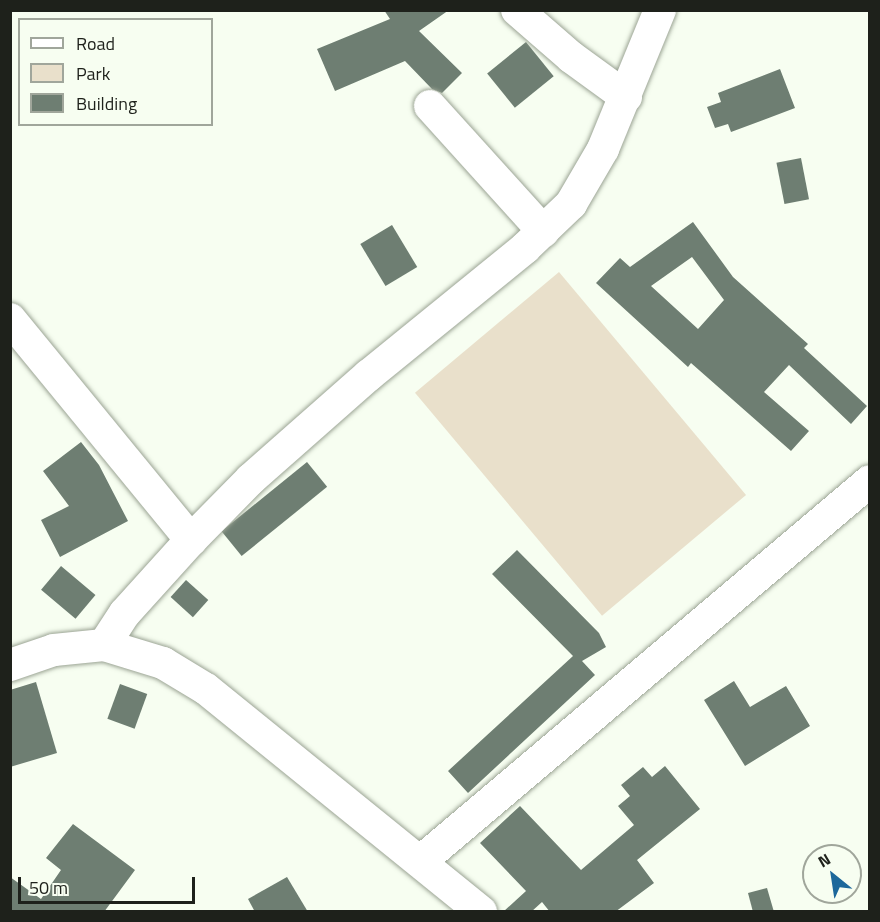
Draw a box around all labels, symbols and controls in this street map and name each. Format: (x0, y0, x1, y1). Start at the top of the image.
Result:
legend (18, 18, 213, 126)
text: Road (76, 30, 115, 57)
text: Park (76, 60, 110, 87)
text: Building (76, 90, 137, 117)
north arrow (802, 844, 862, 904)
text: N (813, 847, 835, 873)
scale bar (21, 865, 198, 903)
text: 50 m (29, 874, 68, 901)

